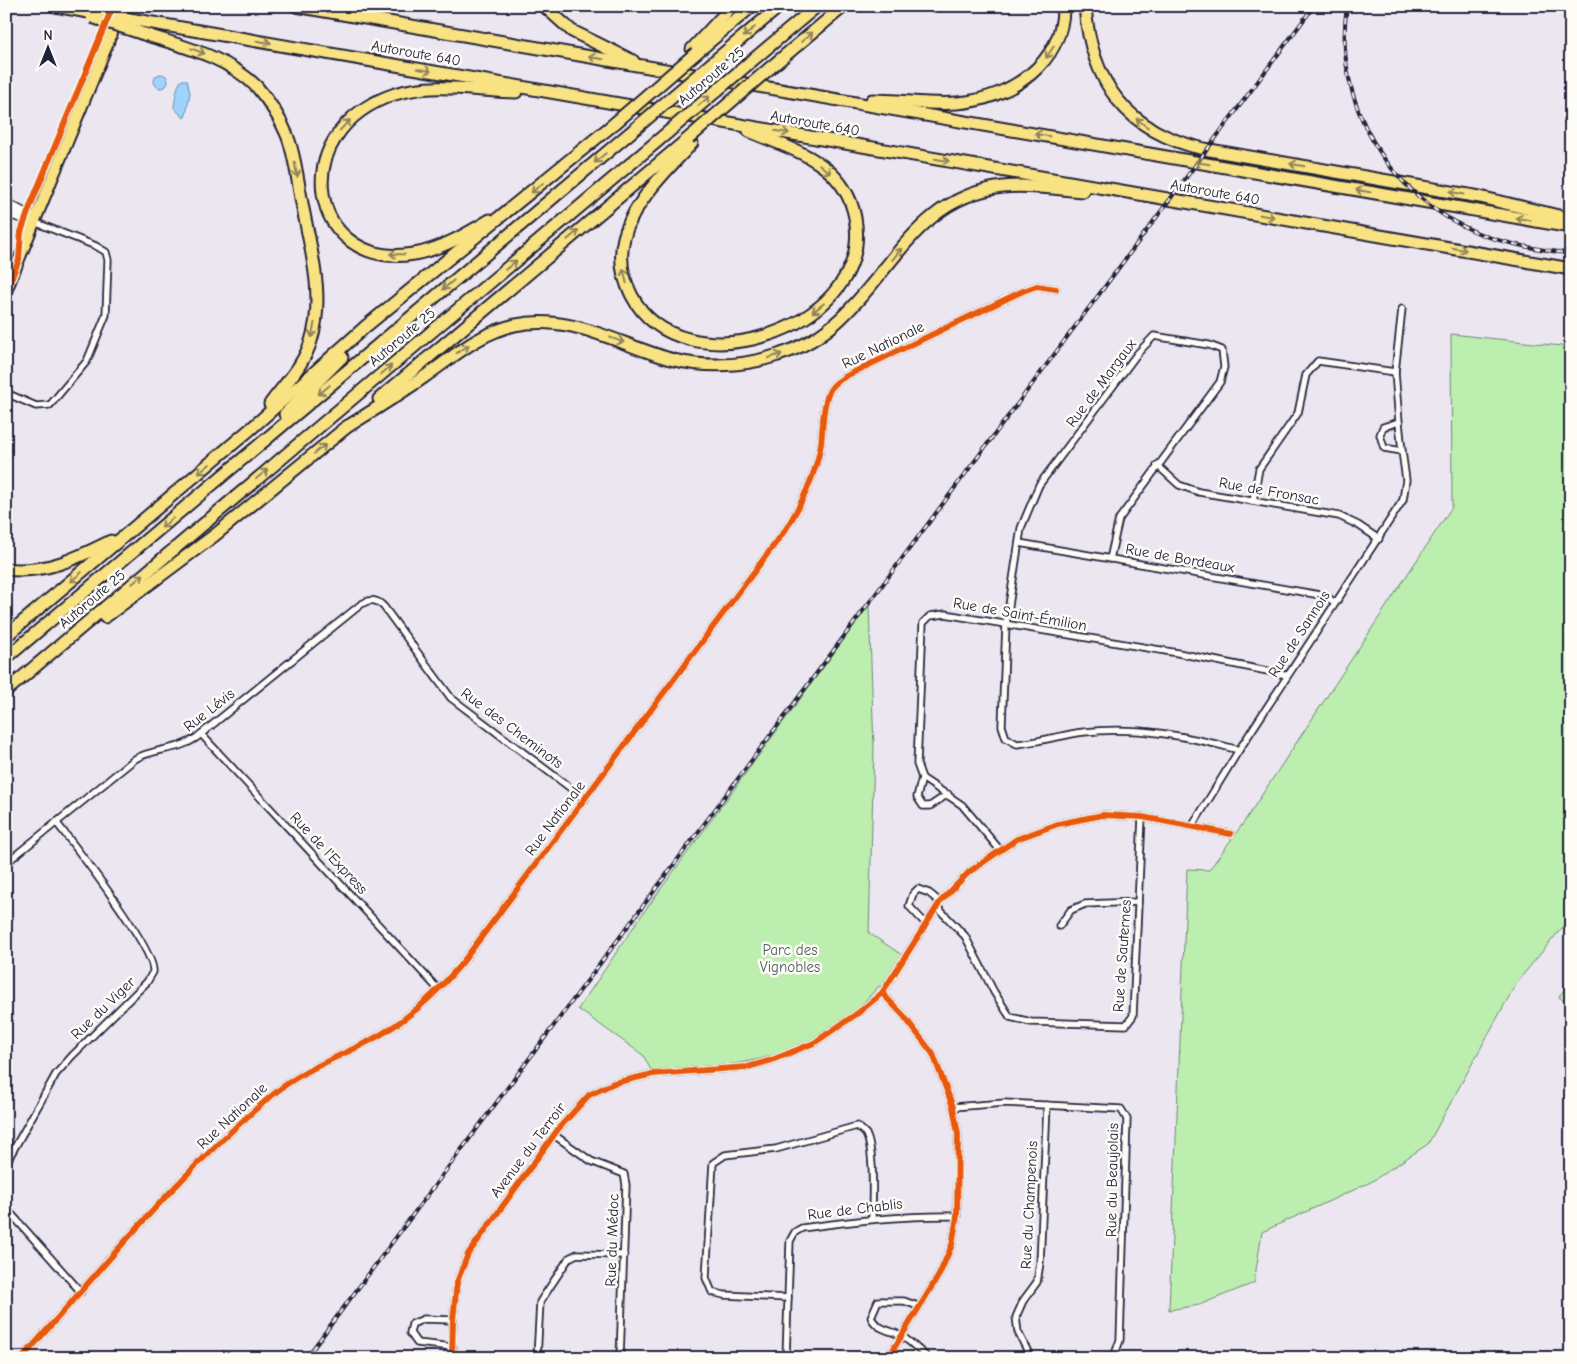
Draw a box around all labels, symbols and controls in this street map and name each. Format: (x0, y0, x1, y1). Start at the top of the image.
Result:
north arrow (22, 22, 72, 72)
text: N (43, 27, 53, 44)
one-way arrow (743, 27, 756, 38)
one-way arrow (800, 32, 813, 43)
street label: Autoroute 640 (370, 36, 462, 70)
one-way arrow (256, 38, 272, 48)
street label: Autoroute 25 (674, 43, 748, 109)
one-way arrow (1045, 45, 1055, 59)
one-way arrow (190, 47, 205, 56)
one-way arrow (588, 53, 604, 63)
one-way arrow (416, 65, 432, 75)
one-way arrow (697, 96, 710, 107)
street label: Autoroute 640 (769, 106, 861, 140)
one-way arrow (1135, 118, 1149, 128)
one-way arrow (339, 119, 351, 131)
one-way arrow (774, 128, 790, 138)
one-way arrow (1035, 130, 1051, 140)
one-way arrow (593, 153, 606, 164)
one-way arrow (934, 155, 950, 165)
one-way arrow (1195, 158, 1211, 168)
one-way arrow (1290, 160, 1306, 170)
one-way arrow (291, 162, 301, 178)
one-way arrow (818, 163, 831, 174)
street label: Autoroute 640 (1169, 175, 1261, 209)
one-way arrow (531, 182, 544, 193)
one-way arrow (1355, 185, 1371, 195)
one-way arrow (1450, 188, 1466, 197)
one-way arrow (1258, 211, 1274, 221)
one-way arrow (1515, 213, 1531, 223)
one-way arrow (567, 230, 580, 241)
one-way arrow (1451, 245, 1467, 255)
one-way arrow (891, 248, 902, 261)
one-way arrow (389, 250, 405, 259)
one-way arrow (504, 259, 517, 270)
one-way arrow (620, 269, 629, 285)
one-way arrow (442, 280, 455, 291)
one-way arrow (812, 302, 825, 313)
street label: Autoroute 25 (365, 304, 439, 370)
street label: Rue Nationale (839, 317, 927, 373)
one-way arrow (308, 322, 318, 338)
street label: Rue de Margaux (1062, 335, 1141, 431)
one-way arrow (608, 336, 624, 345)
one-way arrow (455, 344, 469, 354)
one-way arrow (766, 351, 782, 361)
one-way arrow (380, 364, 393, 375)
one-way arrow (318, 385, 331, 396)
one-way arrow (313, 443, 326, 454)
one-way arrow (197, 463, 210, 475)
one-way arrow (256, 469, 269, 480)
street label: Rue de Fronsac (1218, 473, 1320, 509)
one-way arrow (160, 517, 173, 529)
street label: Rue de Bordeaux (1124, 540, 1237, 577)
street label: Autoroute 25 (55, 566, 129, 632)
one-way arrow (69, 572, 82, 583)
one-way arrow (132, 574, 145, 585)
street label: Rue de Sannois (1264, 587, 1334, 681)
street label: Rue de Saint-Émilion (952, 592, 1088, 635)
street label: Rue Lévis (180, 684, 238, 736)
street label: Rue des Cheminots (457, 684, 567, 772)
street label: Rue Nationale (521, 777, 589, 859)
street label: Rue de l'Express (286, 808, 372, 898)
street label: Rue de Sauternes (1109, 899, 1135, 1013)
park label: Parc des Vignobles (760, 941, 820, 976)
street label: Rue du Viger (67, 973, 139, 1043)
street label: Rue Nationale (193, 1079, 271, 1153)
street label: Avenue du Terroir (486, 1099, 570, 1201)
street label: Rue du Beaujolais (1102, 1123, 1122, 1237)
street label: Rue du Champenois (1017, 1140, 1041, 1270)
street label: Rue du Médoc (601, 1193, 623, 1287)
street label: Rue de Chablis (806, 1194, 904, 1224)

